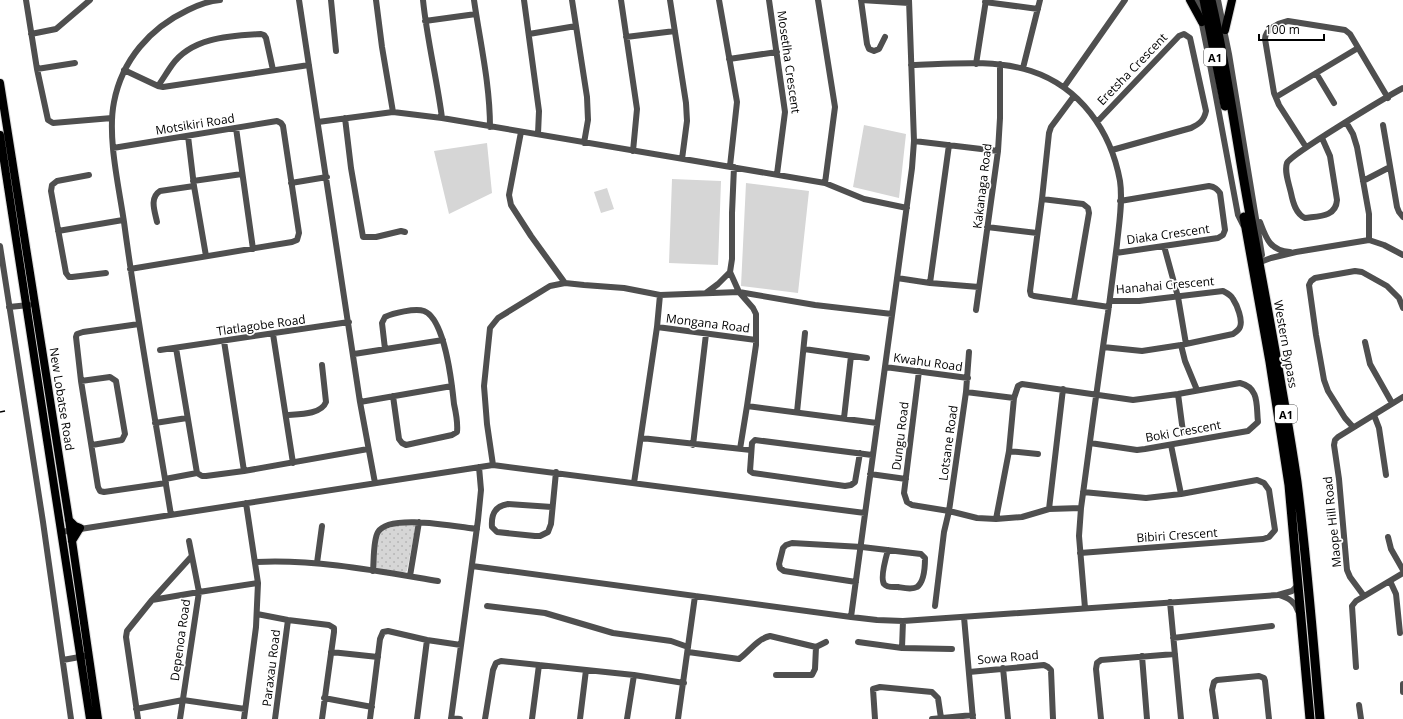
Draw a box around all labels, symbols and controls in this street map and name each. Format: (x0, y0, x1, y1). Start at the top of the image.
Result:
street label: Mosetlha Crescent (773, 9, 805, 115)
scale bar (1259, 16, 1324, 42)
text: 100 m (1265, 21, 1300, 38)
street label: Eretsha Crescent (1093, 29, 1171, 109)
road number: A1 (1204, 48, 1226, 66)
street label: Motsikiri Road (154, 109, 236, 139)
street label: Kakanaga Road (968, 142, 996, 230)
street label: Diaka Crescent (1125, 220, 1211, 248)
street label: Hanahai Crescent (1115, 272, 1215, 298)
street label: Western Bypass (1270, 299, 1302, 390)
street label: Mongana Road (665, 309, 751, 337)
street label: Tlatlagobe Road (215, 310, 307, 340)
street label: New Lobatse Road (45, 346, 79, 452)
street label: Kwahu Road (892, 349, 964, 375)
street label: Dungu Road (887, 401, 913, 471)
street label: Lotsane Road (934, 404, 962, 482)
road number: A1 (1275, 405, 1297, 423)
street label: Boki Crescent (1144, 416, 1222, 446)
street label: Maope Hill Road (1319, 476, 1345, 568)
street label: Bibiri Crescent (1136, 524, 1218, 546)
street label: Depenoa Road (166, 598, 194, 682)
street label: Paraxau Road (258, 628, 284, 708)
street label: Sowa Road (977, 646, 1039, 668)

